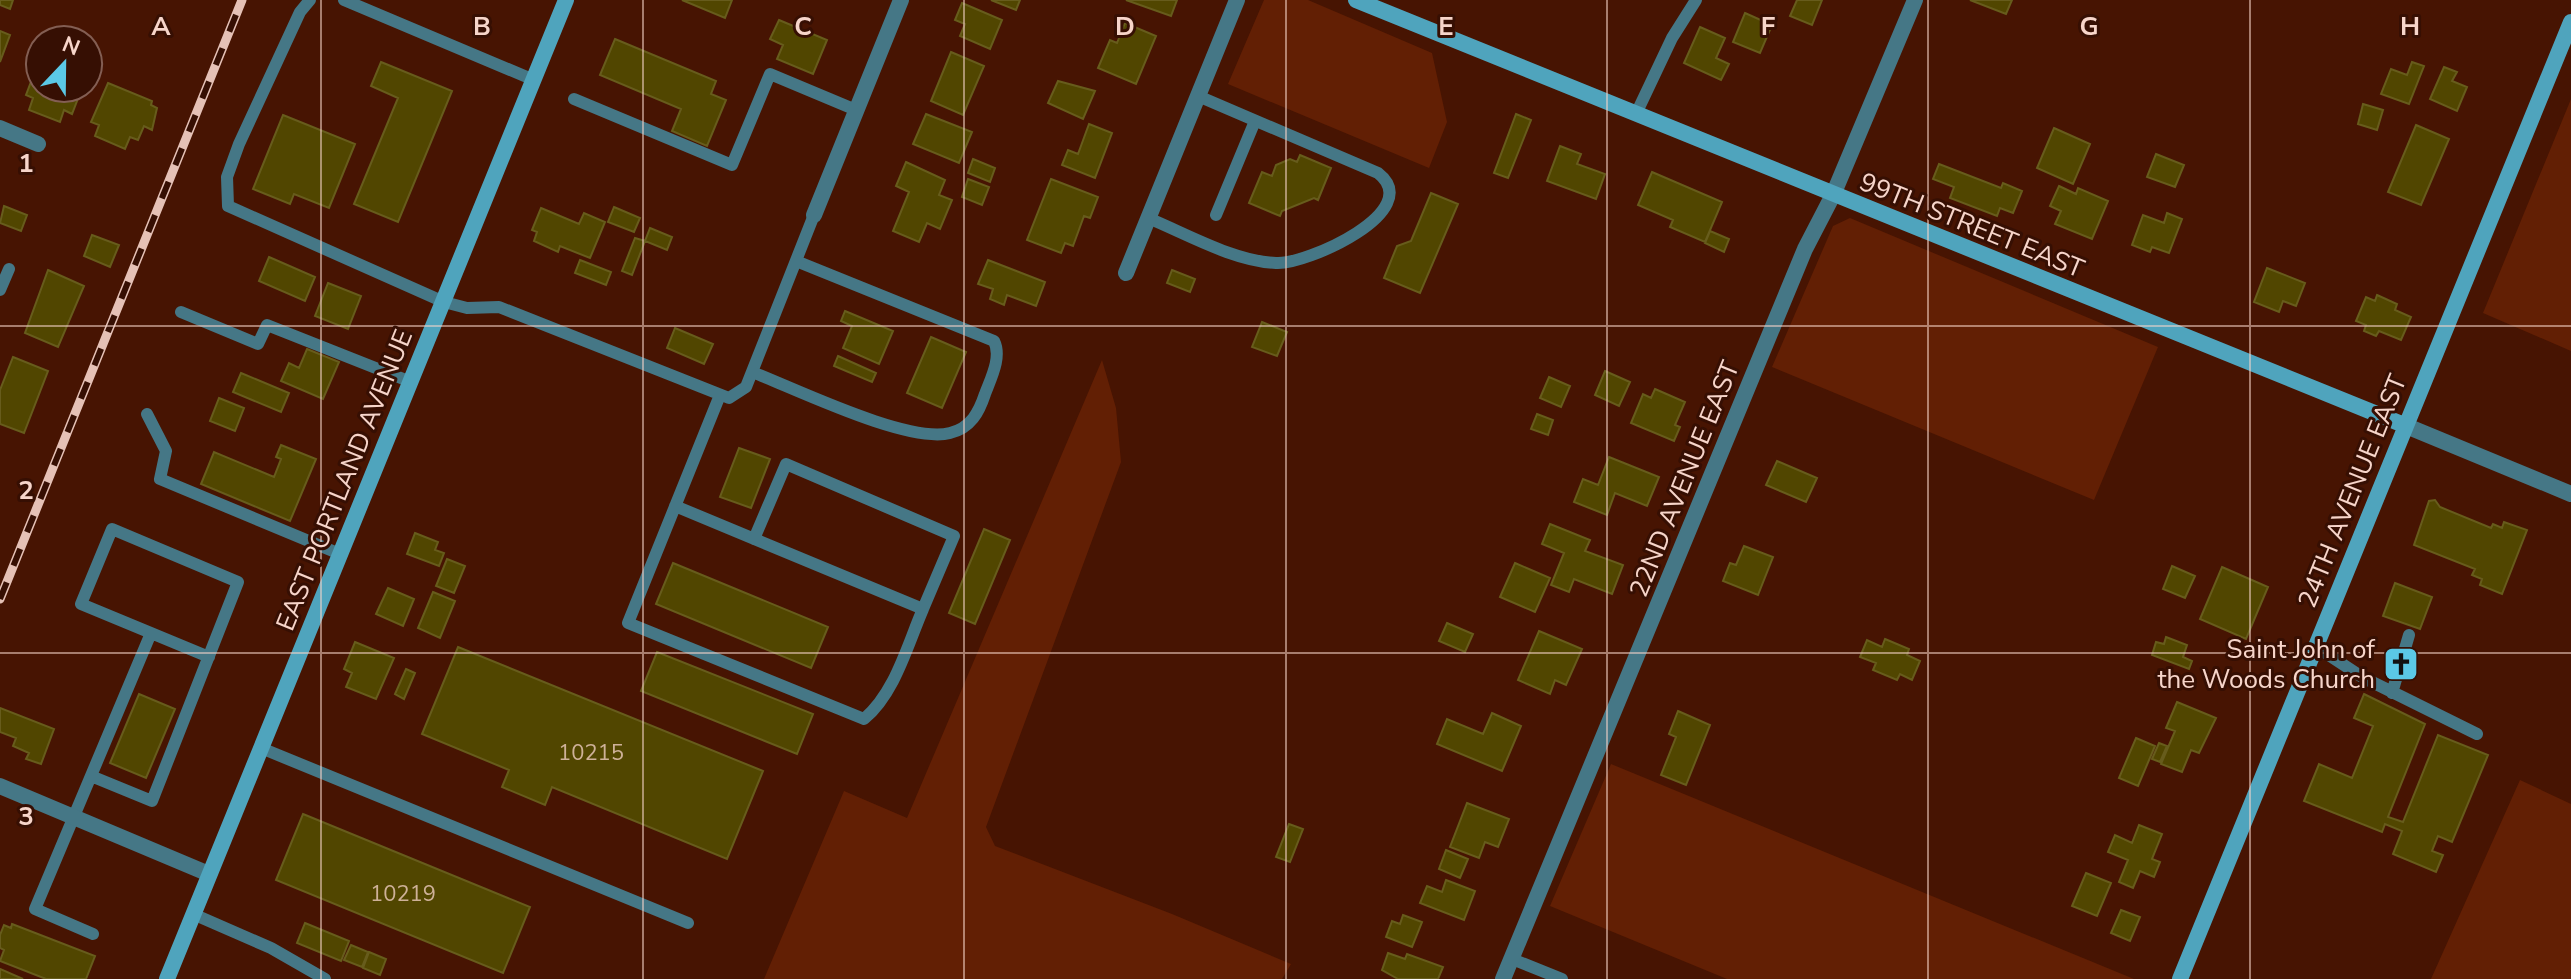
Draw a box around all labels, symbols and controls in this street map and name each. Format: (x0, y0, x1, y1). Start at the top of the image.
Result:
text: A (151, 9, 171, 44)
text: B (473, 9, 491, 44)
text: C (794, 9, 812, 44)
text: D (1115, 9, 1135, 44)
text: E (1438, 9, 1454, 44)
text: F (1761, 9, 1775, 44)
text: G (2079, 9, 2099, 44)
text: H (2400, 9, 2420, 44)
north arrow (24, 24, 104, 104)
text: N (58, 29, 84, 63)
text: 1 (18, 146, 34, 181)
street label: 99TH STREET EAST (1854, 164, 2090, 287)
street label: EAST PORTLAND AVENUE (268, 324, 421, 636)
street label: 22ND AVENUE EAST (1621, 356, 1748, 603)
street label: 24TH AVENUE EAST (2290, 369, 2415, 613)
text: 2 (18, 473, 34, 508)
place label: Saint John of the Woods Church (2157, 632, 2375, 697)
church icon: Saint John of the Woods Church (2382, 645, 2420, 683)
house number: 10215 (558, 738, 624, 768)
text: 3 (18, 799, 34, 834)
house number: 10219 (370, 879, 436, 909)

